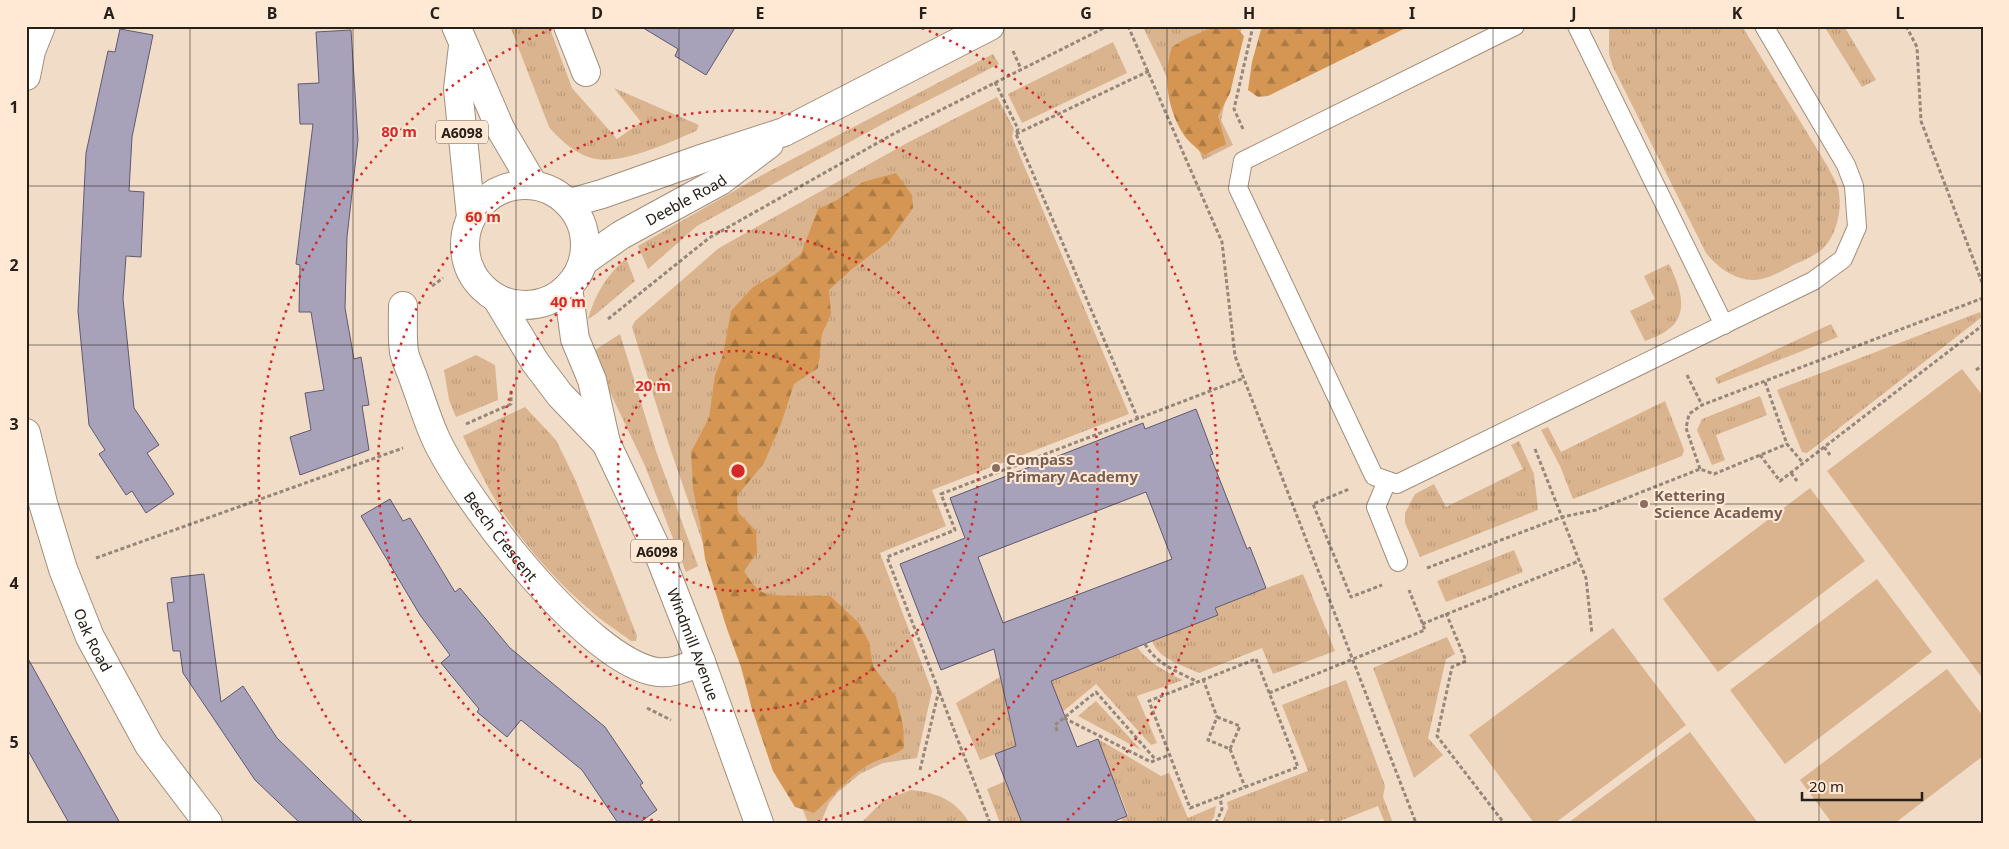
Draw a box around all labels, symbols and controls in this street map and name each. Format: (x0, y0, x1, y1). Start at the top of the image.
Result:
text: A (103, 2, 115, 24)
text: B (267, 2, 277, 24)
text: C (430, 2, 440, 24)
text: D (591, 2, 603, 24)
text: E (756, 2, 765, 24)
text: F (919, 2, 927, 24)
text: G (1080, 2, 1092, 24)
text: H (1243, 2, 1255, 24)
text: I (1409, 2, 1415, 24)
text: J (1569, 2, 1577, 24)
text: K (1732, 2, 1743, 24)
text: L (1896, 2, 1905, 24)
text: 1 (9, 96, 19, 118)
road number: A6098 (436, 120, 488, 144)
text: 80 m (381, 121, 417, 141)
street label: Deeble Road (642, 170, 731, 230)
text: 60 m (465, 206, 501, 226)
text: 2 (9, 254, 19, 276)
text: 40 m (550, 291, 586, 311)
text: 20 m (635, 375, 671, 395)
text: 3 (9, 413, 19, 435)
place label: Compass Primary Academy (1006, 449, 1138, 486)
centre of rings (729, 462, 747, 480)
marker: Compass Primary Academy (990, 462, 1002, 474)
place label: Kettering Science Academy (1654, 485, 1783, 522)
street label: Beech Crescent (460, 487, 543, 586)
marker: Kettering Science Academy (1638, 498, 1650, 510)
road number: A6098 (631, 540, 683, 562)
text: 4 (9, 572, 19, 594)
street label: Windmill Avenue (663, 585, 724, 703)
street label: Oak Road (70, 605, 117, 675)
text: 5 (9, 731, 19, 753)
scale bar (1802, 769, 1922, 801)
text: 20 m (1809, 776, 1844, 796)

